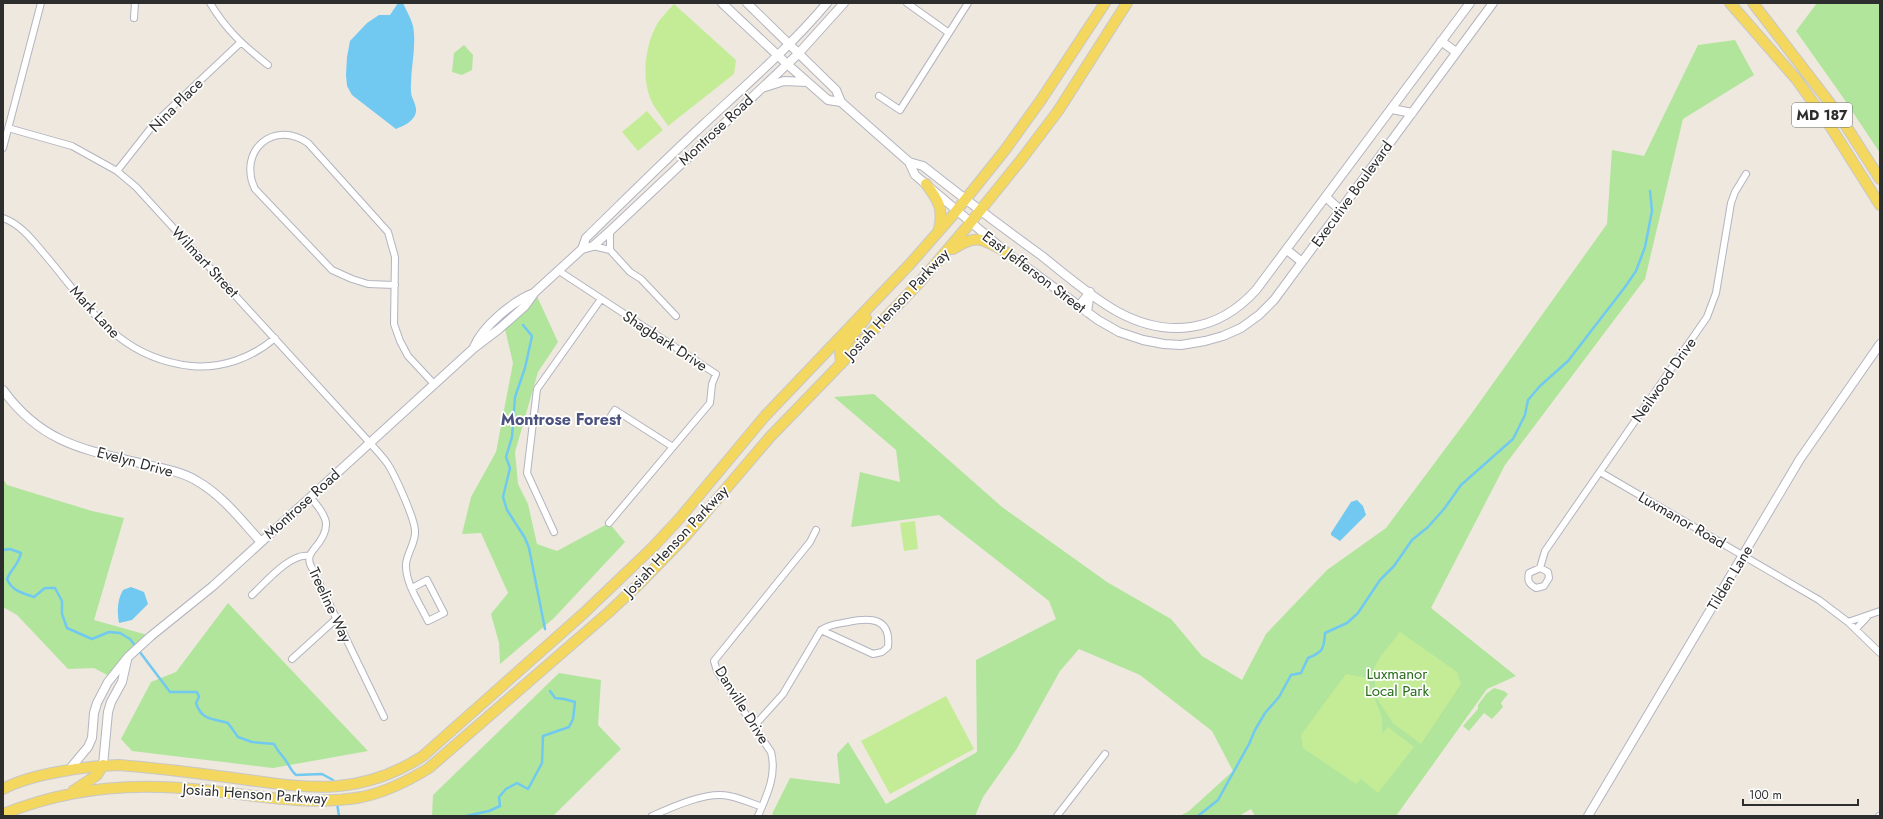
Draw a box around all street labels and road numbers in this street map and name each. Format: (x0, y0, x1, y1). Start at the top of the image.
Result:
street label: Nina Place (144, 73, 208, 137)
street label: Montrose Road (674, 89, 758, 171)
road number: MD 187 (1792, 103, 1852, 127)
street label: Executive Boulevard (1306, 137, 1398, 251)
street label: Wilmart Street (166, 222, 244, 303)
street label: East Jefferson Street (978, 226, 1091, 319)
street label: Josiah Henson Parkway (838, 243, 955, 366)
street label: Mark Lane (65, 281, 125, 344)
street label: Shagbark Drive (618, 305, 712, 377)
street label: Neilwood Drive (1626, 333, 1702, 427)
street label: Evelyn Drive (94, 441, 176, 483)
street label: Montrose Road (259, 464, 345, 544)
street label: Josiah Henson Parkway (617, 480, 734, 603)
street label: Luxmanor Road (1634, 486, 1730, 554)
street label: Tilden Lane (1702, 541, 1758, 615)
street label: Treeline Way (303, 564, 357, 647)
street label: Danville Drive (709, 662, 775, 748)
street label: Josiah Henson Parkway (180, 778, 329, 810)

